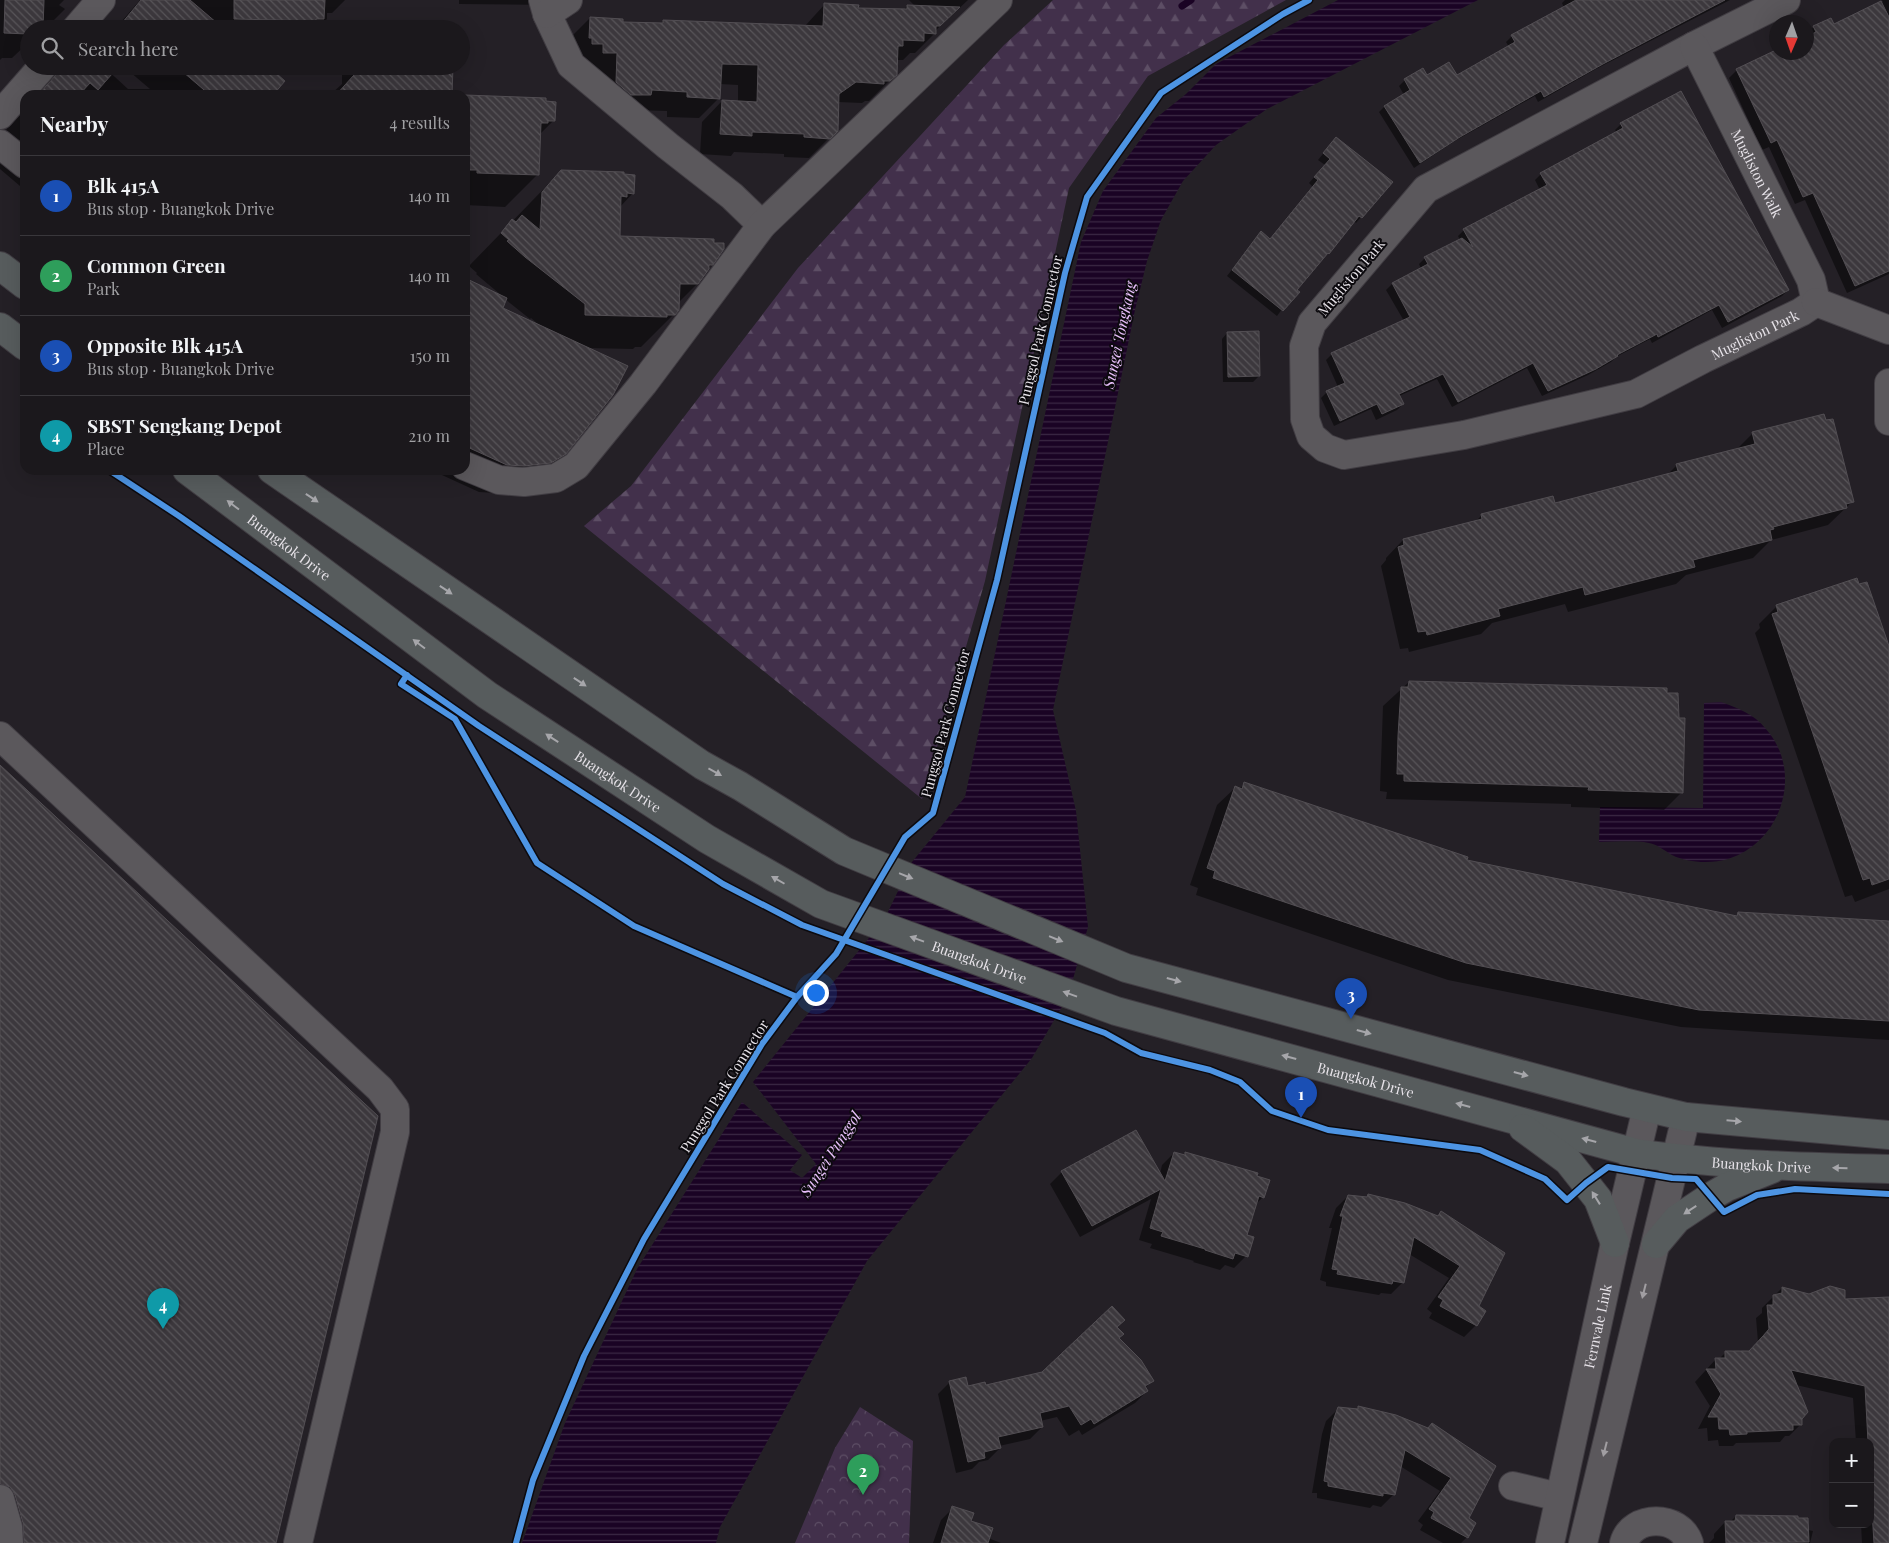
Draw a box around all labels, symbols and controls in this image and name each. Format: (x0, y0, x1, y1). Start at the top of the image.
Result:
north arrow (1769, 15, 1814, 60)
search box (20, 20, 470, 75)
icon: search (38, 34, 66, 62)
text: Search here (78, 35, 178, 61)
text: Nearby (40, 109, 109, 137)
text: 4 results (389, 112, 450, 133)
street label: Mugliston Walk (1727, 126, 1788, 221)
text: Blk 415A (87, 172, 159, 198)
text: 1 (53, 185, 59, 206)
text: 140 m (408, 185, 450, 206)
text: Bus stop · Buangkok Drive (87, 198, 274, 219)
street label: Mugliston Park (1313, 234, 1389, 320)
text: Common Green (87, 252, 226, 278)
street label: Punggol Park Connector (1014, 253, 1067, 407)
text: 2 (52, 265, 60, 286)
text: 140 m (408, 265, 450, 286)
text: Park (87, 278, 120, 299)
water label: Sungei Tongkang (1098, 278, 1140, 391)
street label: Mugliston Park (1708, 305, 1802, 363)
text: Opposite Blk 415A (87, 332, 243, 358)
text: 3 (52, 345, 60, 366)
text: 150 m (410, 345, 450, 366)
text: Bus stop · Buangkok Drive (87, 358, 274, 379)
text: SBST Sengkang Depot (87, 412, 282, 438)
text: 4 (52, 425, 60, 446)
text: 210 m (409, 425, 450, 446)
text: Place (87, 438, 125, 459)
one-way arrow (305, 493, 319, 503)
one-way arrow (227, 499, 240, 510)
street label: Buangkok Drive (244, 509, 335, 584)
one-way arrow (439, 585, 453, 595)
one-way arrow (412, 639, 426, 649)
street label: Punggol Park Connector (916, 646, 974, 799)
one-way arrow (573, 677, 587, 687)
one-way arrow (545, 733, 559, 743)
street label: Buangkok Drive (571, 746, 665, 816)
one-way arrow (708, 768, 721, 777)
one-way arrow (899, 873, 913, 881)
one-way arrow (771, 876, 786, 884)
one-way arrow (910, 935, 925, 942)
one-way arrow (1049, 935, 1063, 943)
street label: Buangkok Drive (930, 936, 1030, 987)
one-way arrow (1166, 977, 1181, 985)
pin: 3 (1335, 978, 1367, 1019)
your location (803, 980, 829, 1006)
one-way arrow (1062, 990, 1077, 998)
street label: Punggol Park Connector (675, 1015, 773, 1156)
one-way arrow (1357, 1028, 1372, 1036)
one-way arrow (1282, 1053, 1297, 1061)
street label: Buangkok Drive (1315, 1057, 1416, 1102)
one-way arrow (1514, 1071, 1529, 1079)
pin: 1 (1285, 1077, 1317, 1118)
one-way arrow (1455, 1101, 1470, 1109)
water label: Sungei Punggol (794, 1107, 866, 1201)
one-way arrow (1726, 1117, 1742, 1125)
one-way arrow (1581, 1135, 1596, 1143)
street label: Buangkok Drive (1711, 1152, 1812, 1176)
one-way arrow (1832, 1164, 1848, 1172)
one-way arrow (1592, 1192, 1601, 1205)
one-way arrow (1684, 1205, 1697, 1215)
street label: Fernvale Link (1579, 1282, 1615, 1370)
one-way arrow (1640, 1284, 1648, 1299)
pin: 4 (147, 1288, 179, 1329)
map controls (1829, 1438, 1874, 1528)
button: + (1829, 1438, 1874, 1483)
one-way arrow (1601, 1441, 1609, 1456)
pin: 2 (847, 1454, 879, 1495)
button: − (1829, 1483, 1874, 1528)

